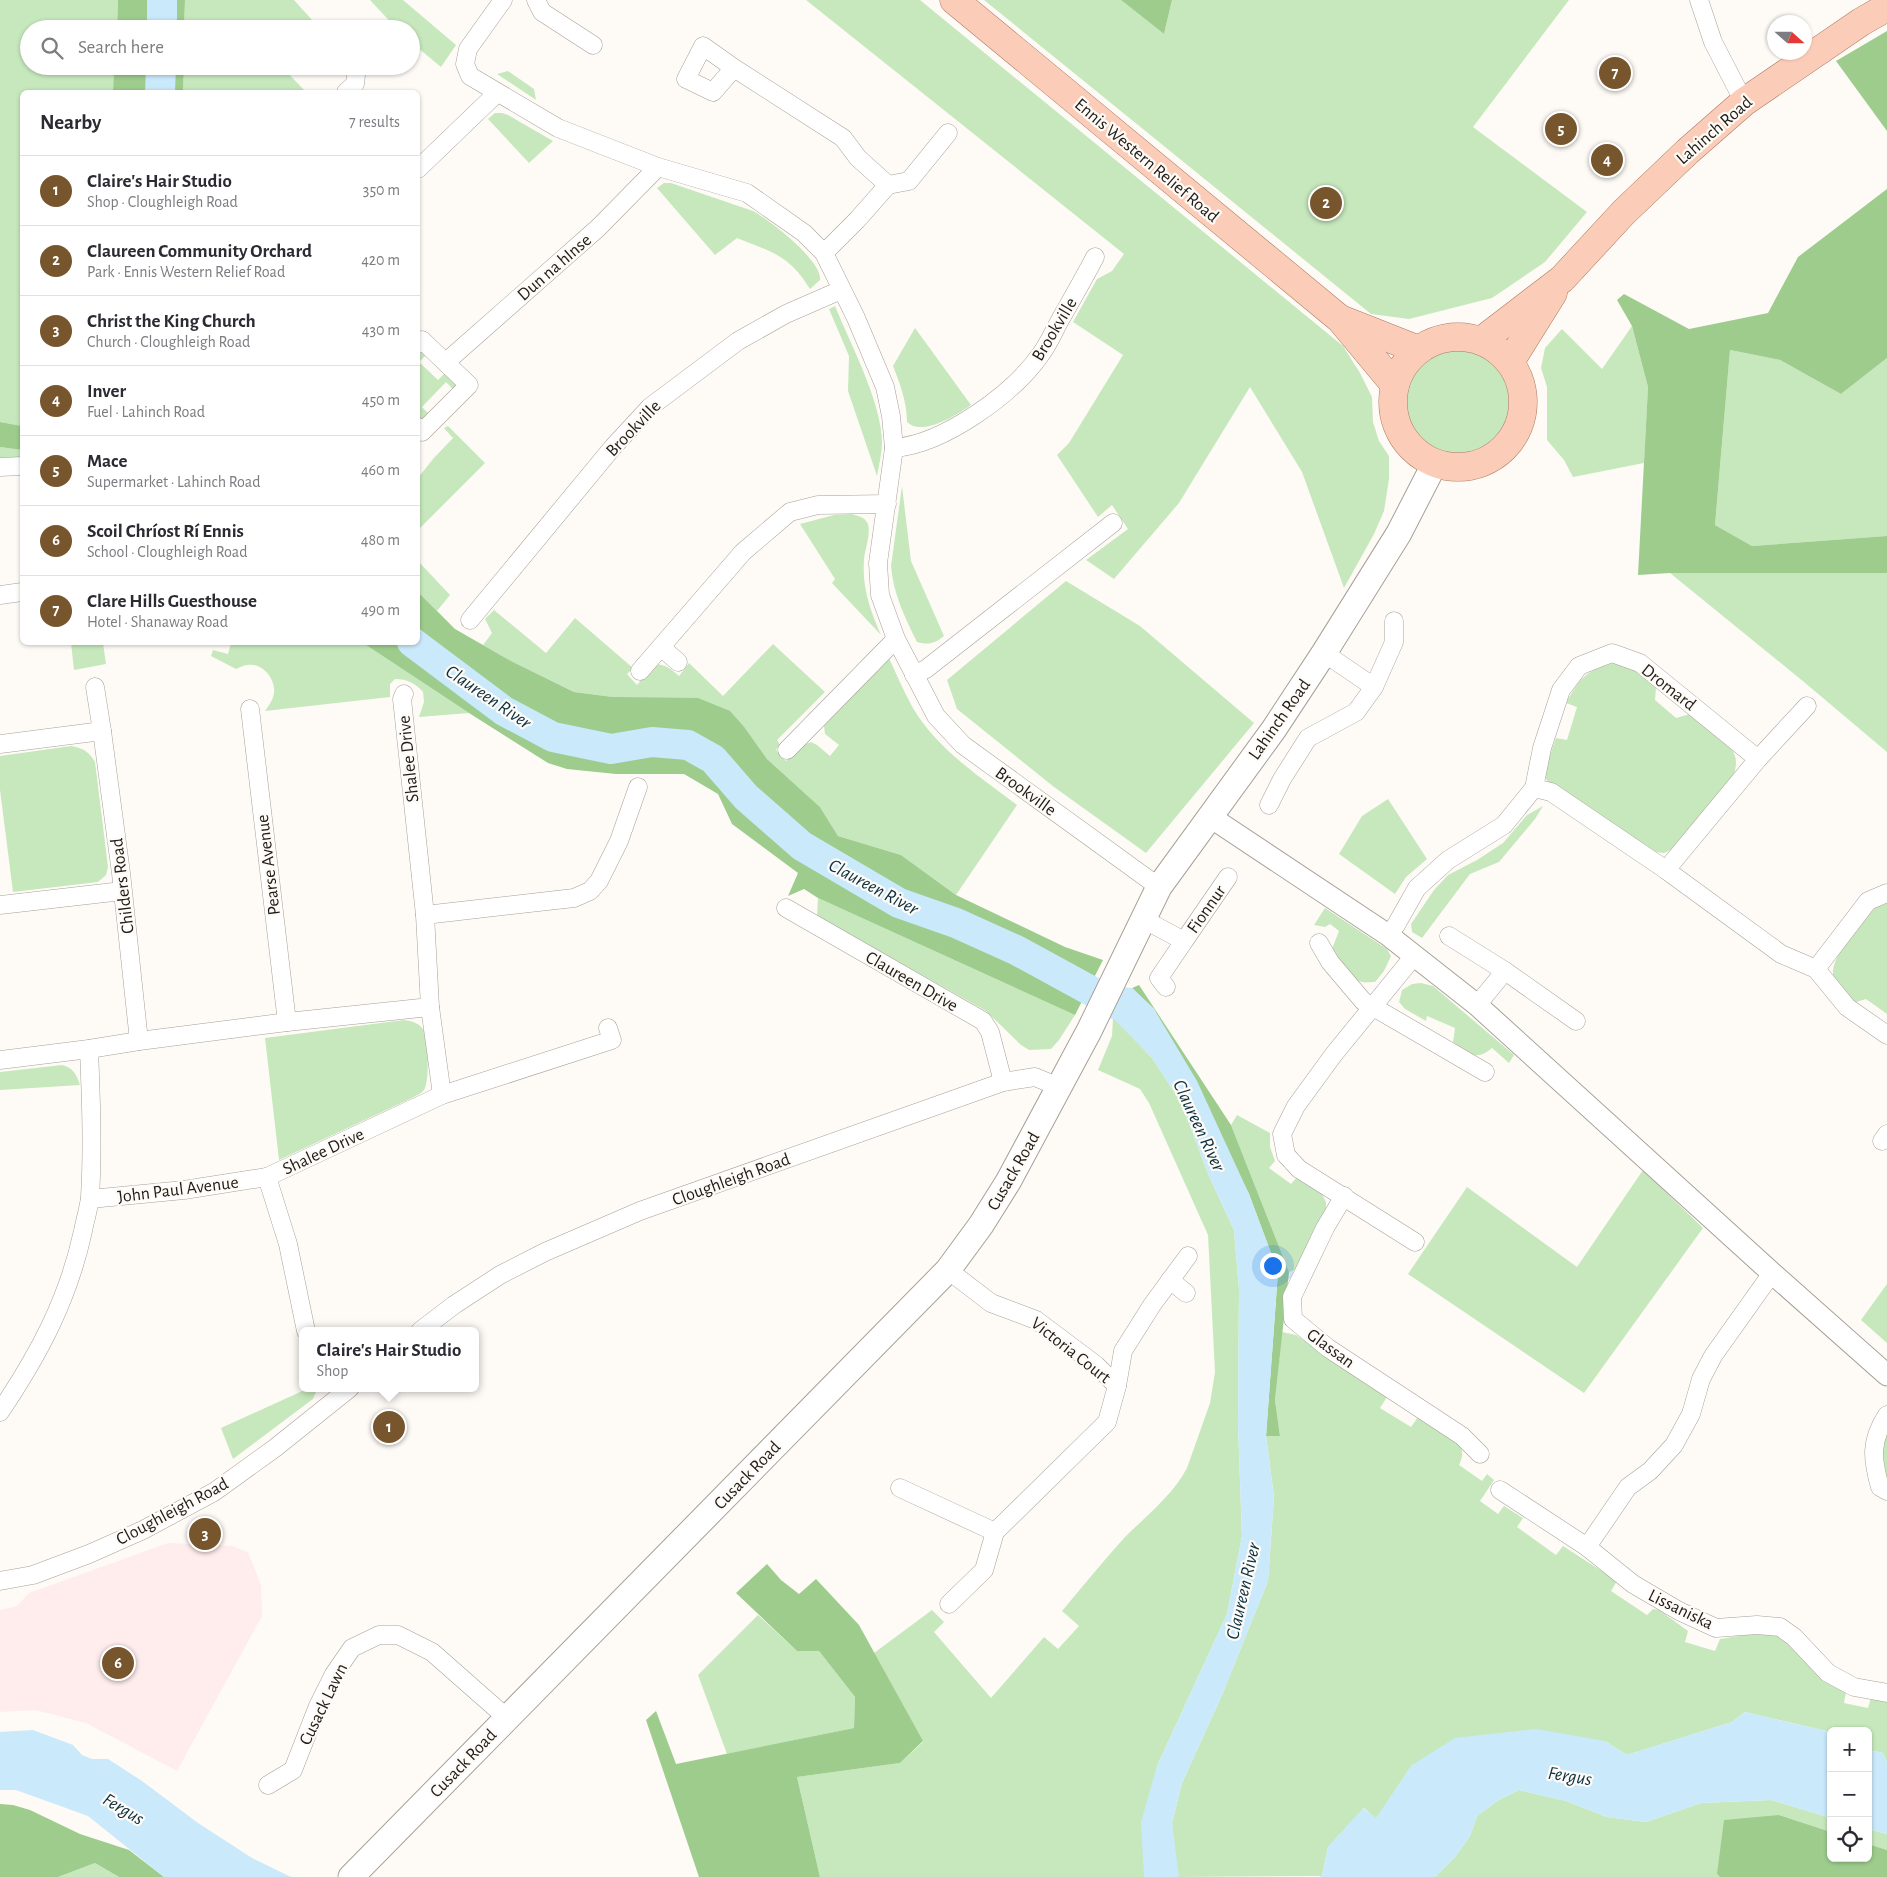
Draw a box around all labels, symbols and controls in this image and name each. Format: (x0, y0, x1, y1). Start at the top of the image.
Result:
north arrow (1767, 15, 1812, 60)
search box (20, 20, 420, 75)
icon: search (38, 34, 66, 62)
text: Search here (78, 38, 164, 57)
pin: 7 (1599, 54, 1631, 92)
street label: Lahinch Road (1673, 93, 1756, 168)
street label: Ennis Western Relief Road (1071, 95, 1222, 226)
pin: 5 (1545, 110, 1577, 148)
text: Nearby (40, 112, 101, 133)
text: 7 results (349, 114, 400, 130)
pin: 4 (1591, 141, 1623, 179)
text: Claire's Hair Studio (87, 172, 232, 191)
text: 1 (53, 182, 59, 198)
text: 350 m (363, 182, 400, 198)
pin: 2 (1310, 184, 1342, 222)
text: Shop · Cloughleigh Road (87, 194, 238, 210)
street label: Dun na hInse (514, 231, 595, 305)
text: Claureen Community Orchard (87, 242, 312, 261)
text: 2 (52, 252, 60, 268)
text: 420 m (361, 252, 400, 268)
text: Park · Ennis Western Relief Road (87, 264, 285, 280)
street label: Brookville (1029, 295, 1081, 364)
text: Christ the King Church (87, 312, 256, 331)
text: 3 (53, 322, 59, 338)
text: 430 m (362, 322, 400, 338)
text: Church · Cloughleigh Road (87, 334, 250, 350)
text: Inver (87, 382, 126, 401)
text: 4 (52, 392, 60, 408)
text: 450 m (362, 392, 400, 408)
street label: Brookville (603, 397, 665, 460)
text: Fuel · Lahinch Road (87, 404, 205, 420)
text: Mace (87, 452, 127, 471)
text: 5 (53, 462, 59, 478)
text: 460 m (361, 462, 400, 478)
text: Supermarket · Lahinch Road (87, 474, 261, 490)
text: Scoil Chríost Rí Ennis (87, 522, 244, 541)
text: 6 (52, 532, 60, 548)
text: 480 m (361, 532, 400, 548)
text: School · Cloughleigh Road (87, 544, 248, 560)
text: Clare Hills Guesthouse (87, 592, 257, 611)
text: 7 (53, 602, 59, 618)
text: 490 m (361, 602, 400, 618)
text: Hotel · Shanaway Road (87, 614, 228, 630)
street label: Dromard (1638, 661, 1699, 715)
water label: Claureen River (442, 662, 535, 733)
street label: Lahinch Road (1246, 676, 1314, 763)
street label: Shalee Drive (395, 714, 423, 803)
street label: Brookville (992, 764, 1059, 820)
street label: Pearse Avenue (254, 814, 284, 916)
street label: Childers Road (108, 837, 138, 935)
water label: Claureen River (825, 856, 922, 919)
street label: Fionnur (1184, 882, 1230, 937)
street label: Claureen Drive (862, 948, 961, 1015)
water label: Claureen River (1169, 1077, 1228, 1175)
street label: Shalee Drive (280, 1125, 367, 1179)
street label: Cusack Road (984, 1129, 1043, 1214)
street label: Cloughleigh Road (670, 1150, 793, 1210)
street label: John Paul Avenue (117, 1174, 240, 1206)
your location (1260, 1253, 1286, 1279)
street label: Victoria Court (1027, 1314, 1114, 1387)
street label: Glassan (1303, 1326, 1358, 1372)
popup (299, 1327, 479, 1392)
text: Claire's Hair Studio (317, 1341, 461, 1360)
text: Shop (317, 1363, 348, 1379)
pin: 1 (373, 1408, 405, 1446)
street label: Cusack Road (711, 1438, 784, 1513)
street label: Cloughleigh Road (114, 1475, 231, 1549)
pin: 3 (189, 1515, 221, 1553)
water label: Claureen River (1223, 1540, 1264, 1642)
street label: Lissaniska (1645, 1587, 1716, 1633)
pin: 6 (102, 1644, 134, 1682)
street label: Cusack Lawn (296, 1661, 351, 1748)
street label: Cusack Road (427, 1726, 500, 1801)
map controls (1827, 1727, 1872, 1862)
button: + (1827, 1727, 1872, 1772)
water label: Fergus (1547, 1764, 1593, 1789)
button: − (1827, 1772, 1872, 1817)
water label: Fergus (100, 1790, 147, 1829)
button: locate (1827, 1817, 1872, 1862)

